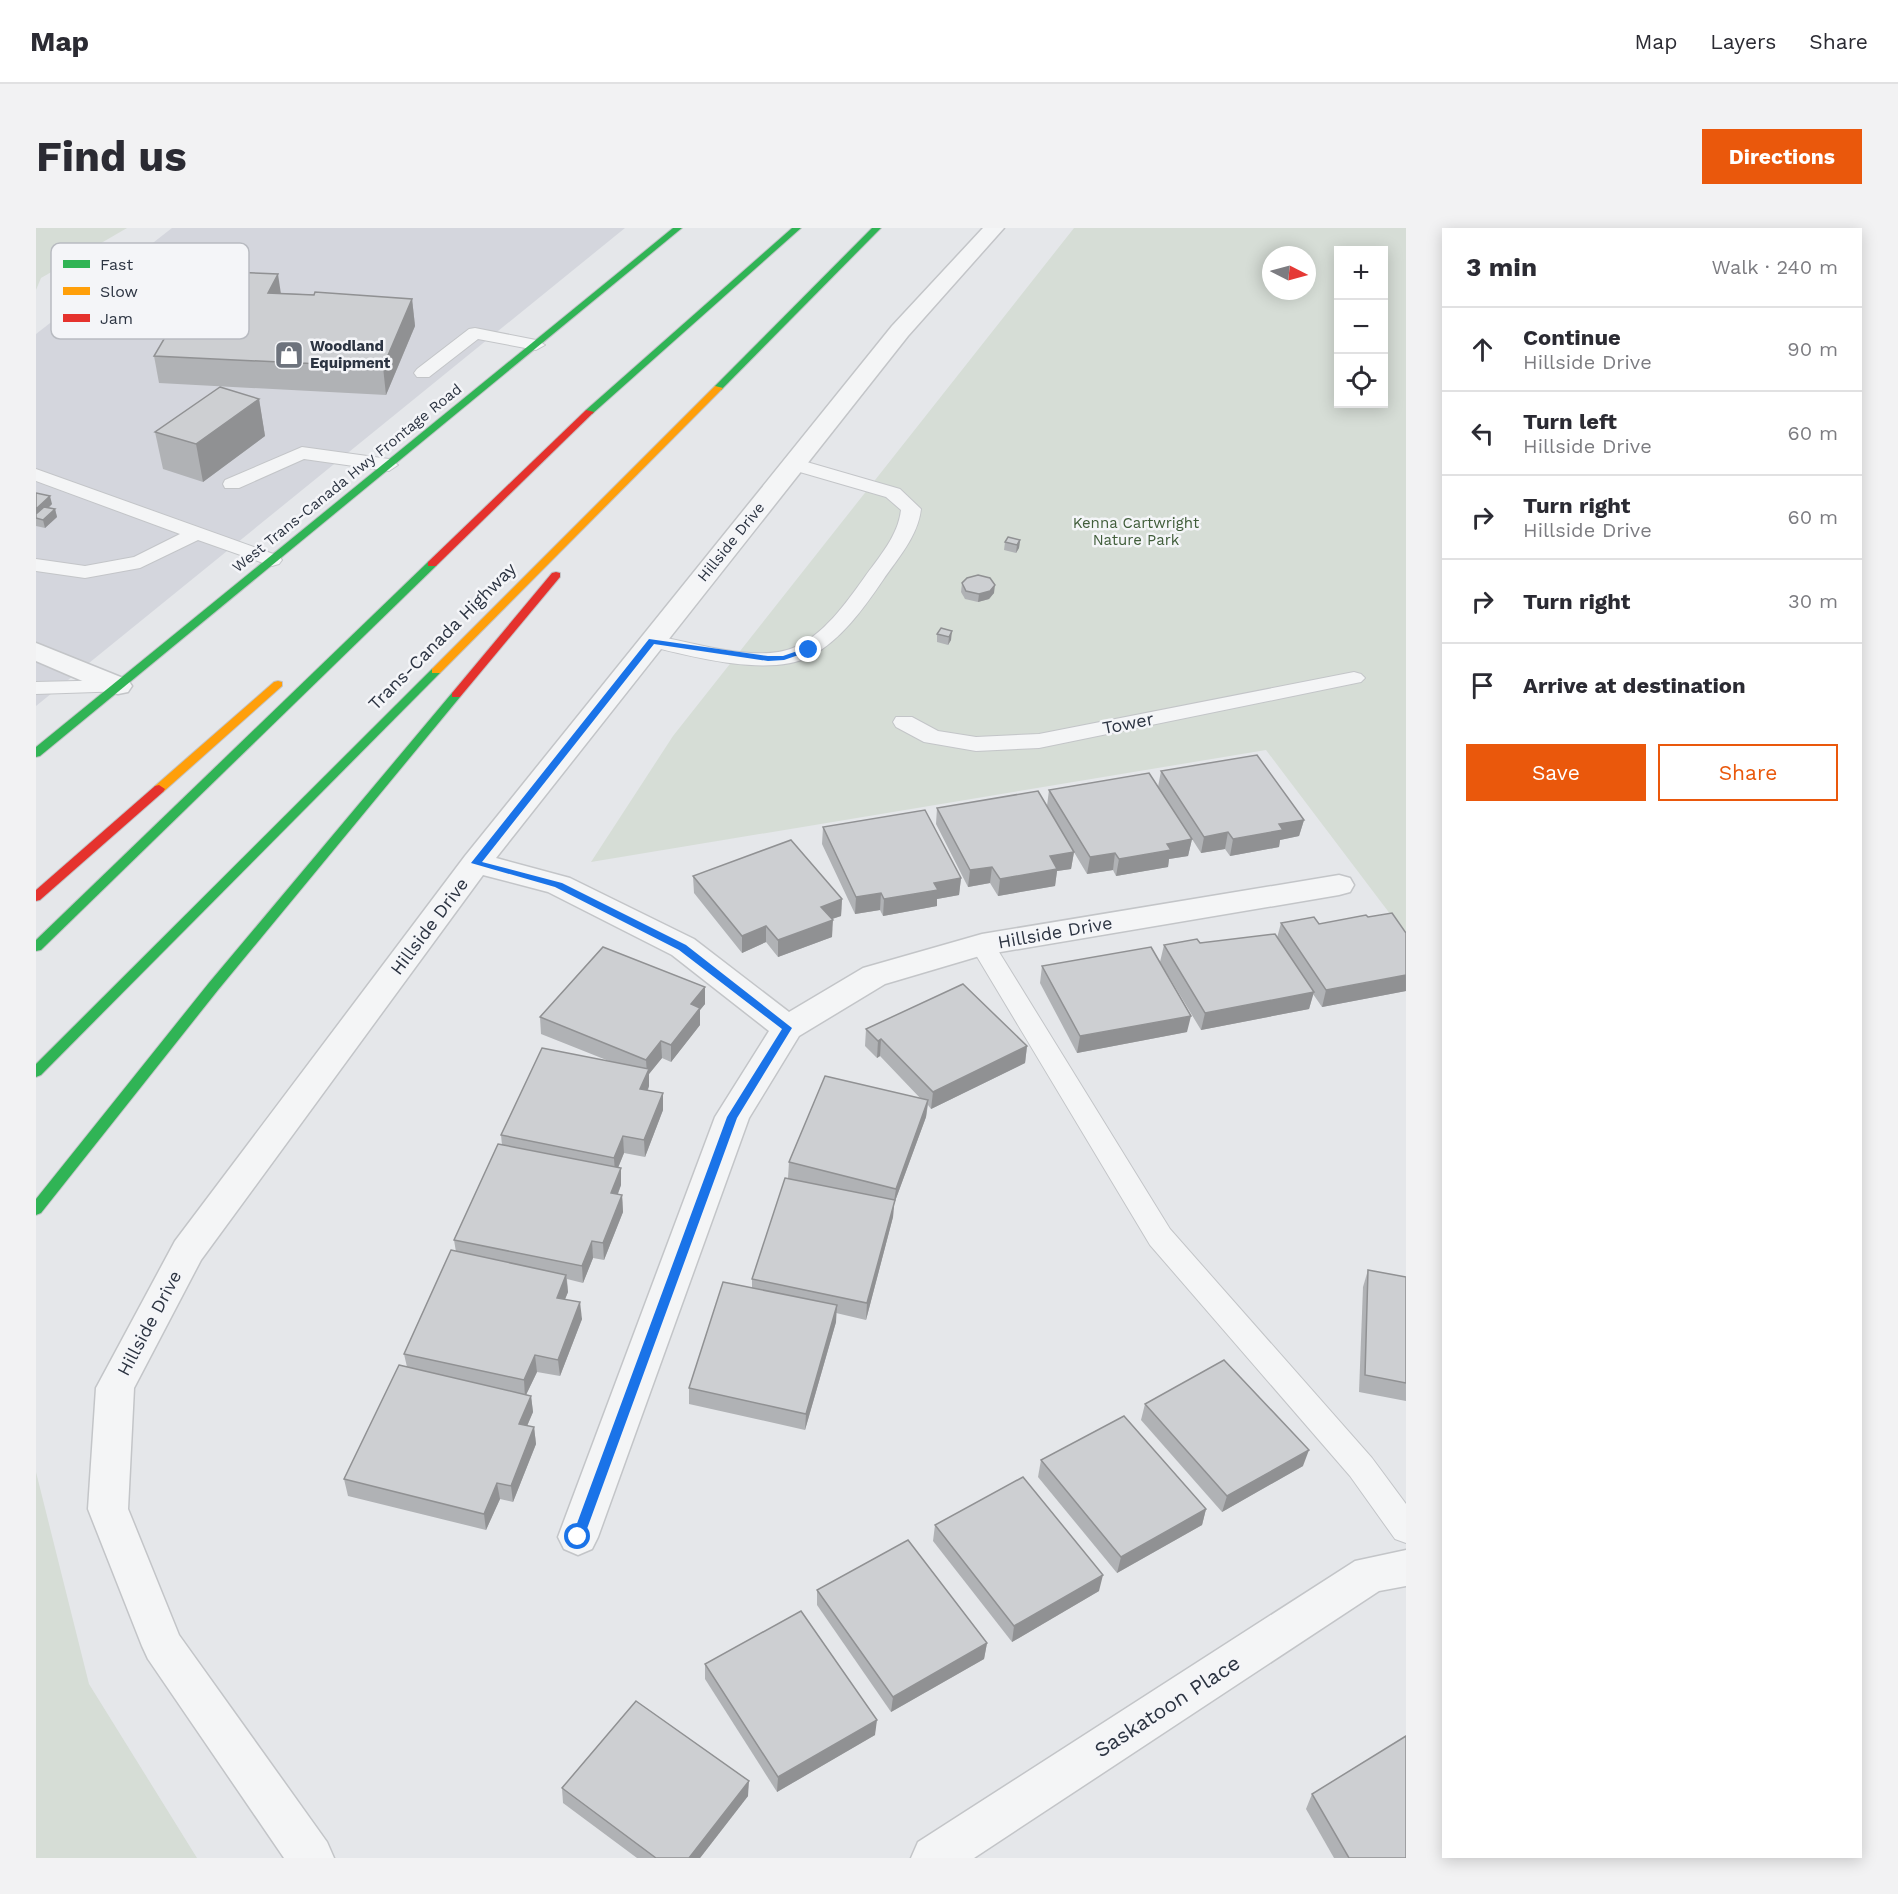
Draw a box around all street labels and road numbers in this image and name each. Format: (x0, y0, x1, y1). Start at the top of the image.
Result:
street label: West Trans-Canada Hwy Frontage Road (229, 380, 465, 576)
street label: Hillside Drive (694, 499, 768, 585)
street label: Trans-Canada Highway (364, 557, 521, 714)
street label: Tower (1101, 708, 1155, 738)
street label: Hillside Drive (386, 873, 472, 979)
street label: Hillside Drive (996, 912, 1114, 952)
street label: Hillside Drive (113, 1267, 185, 1379)
street label: Saskatoon Place (1090, 1650, 1244, 1762)

